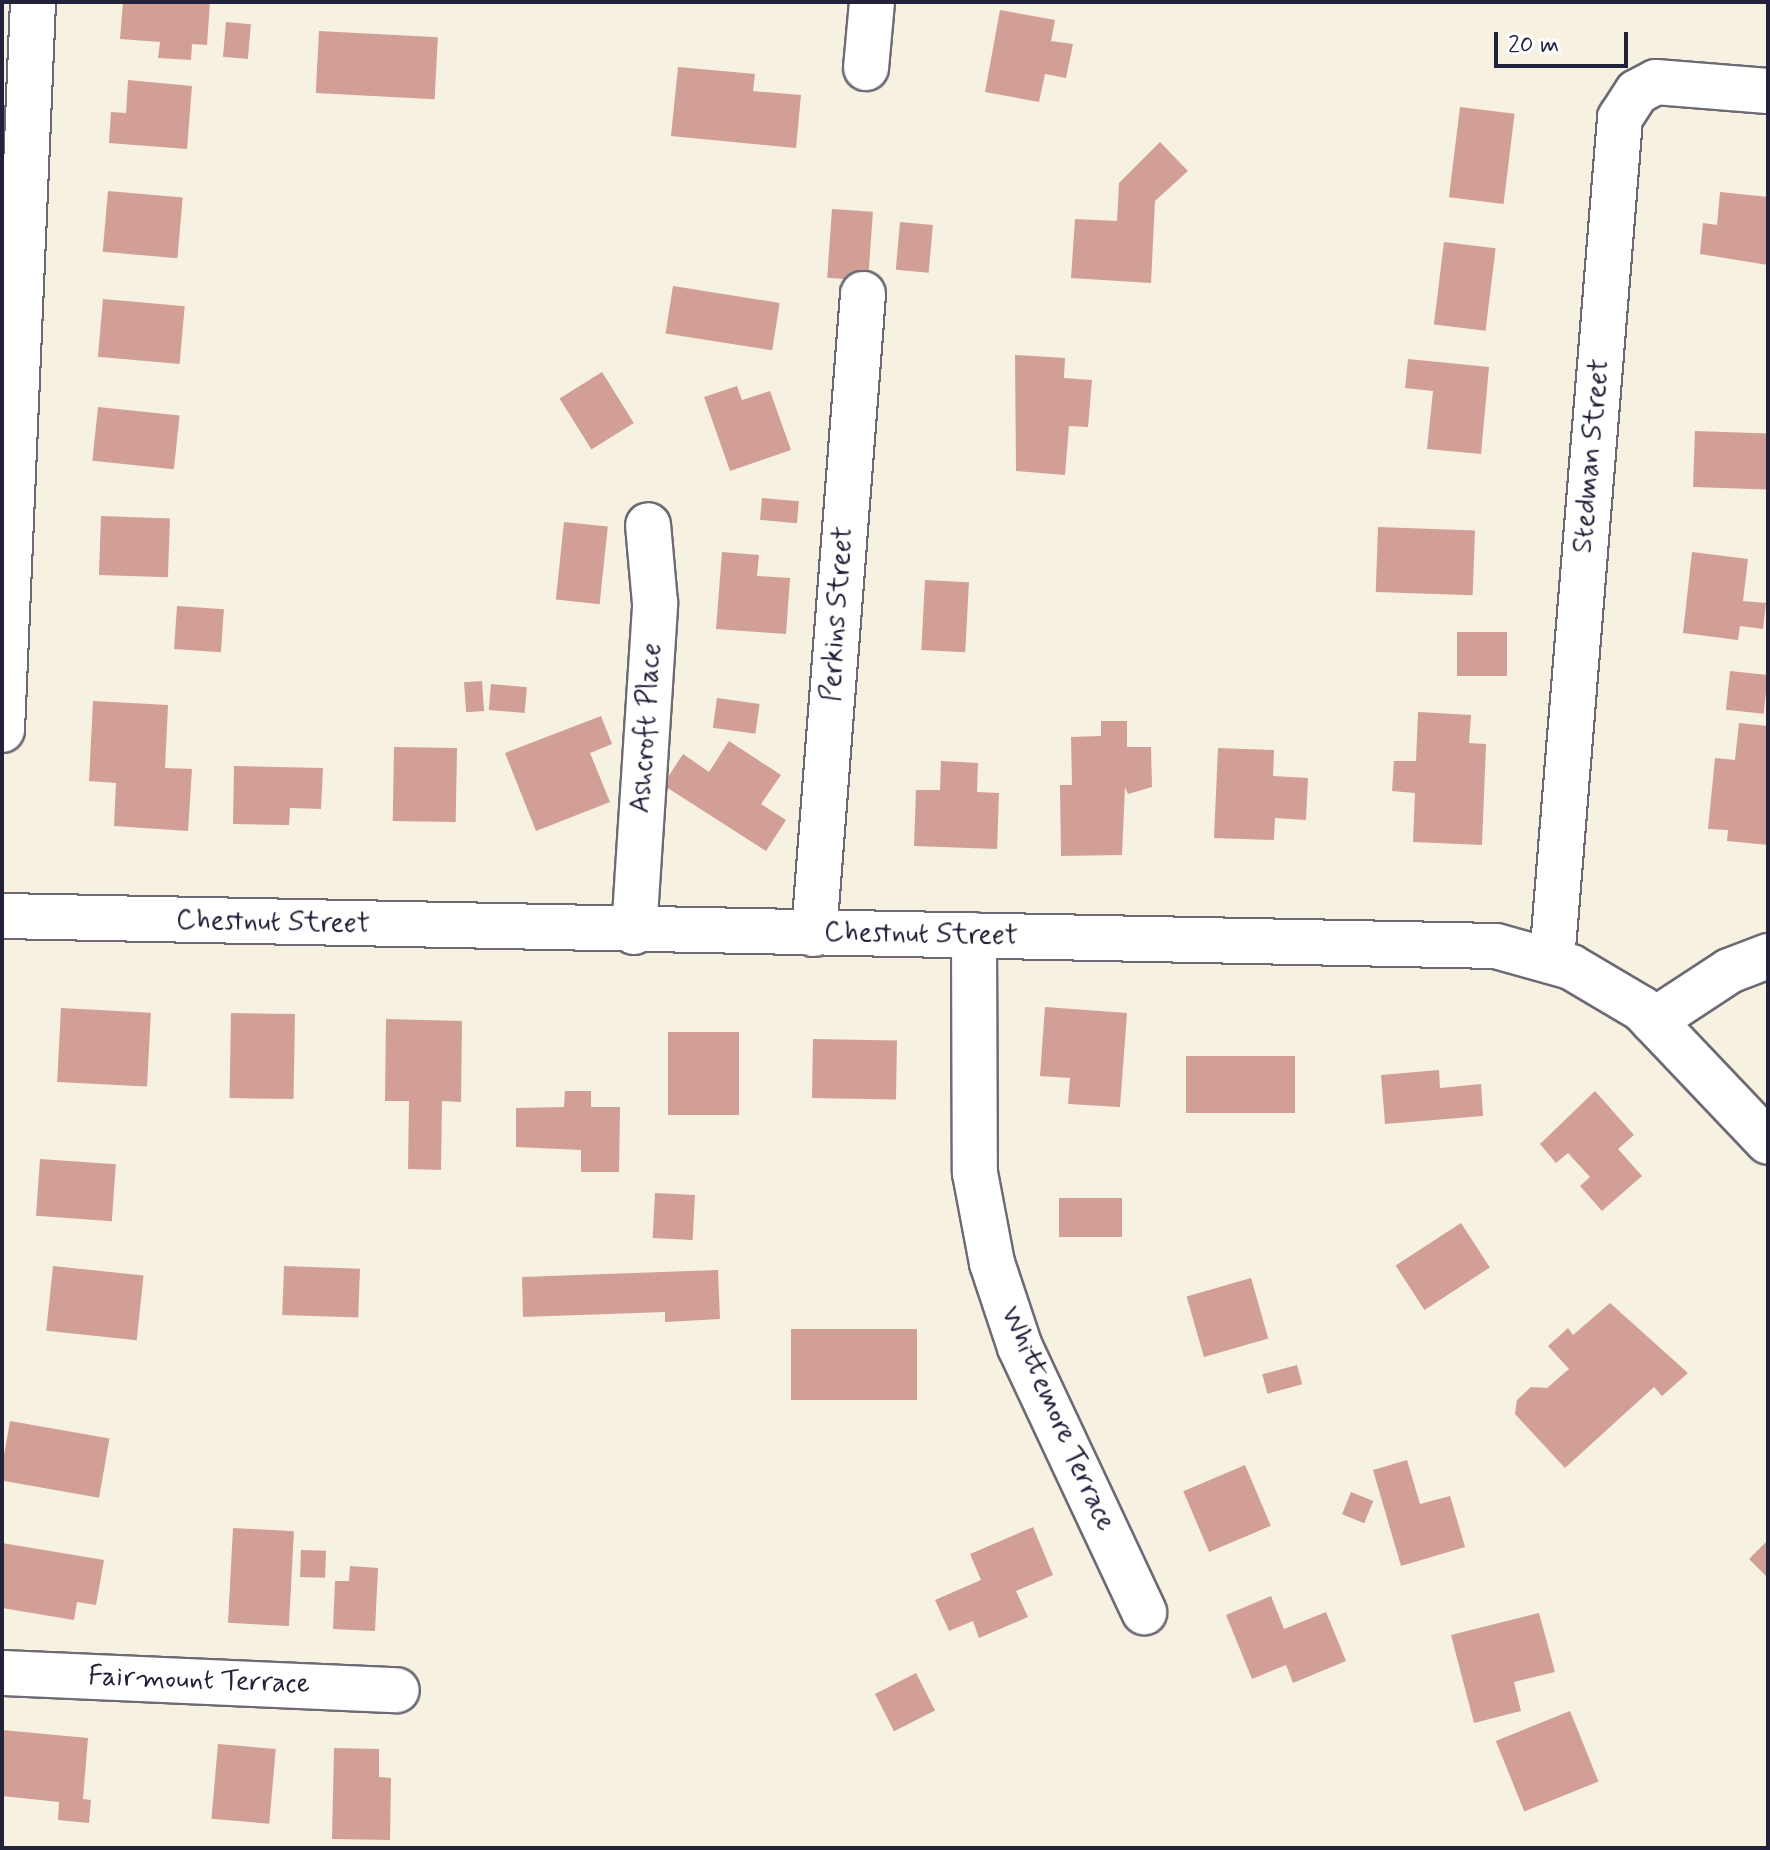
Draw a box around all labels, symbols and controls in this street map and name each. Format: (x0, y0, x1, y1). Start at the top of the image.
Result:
scale bar (1498, 16, 1632, 66)
text: 20 m (1508, 30, 1559, 61)
street label: Stedman Street (1567, 358, 1617, 554)
street label: Perkins Street (815, 526, 861, 702)
street label: Ashcroft Place (624, 643, 670, 813)
street label: Chestnut Street (176, 905, 370, 941)
street label: Chestnut Street (824, 917, 1018, 953)
street label: Whittemore Terrace (993, 1302, 1121, 1536)
street label: Fairmount Terrace (88, 1660, 310, 1702)

